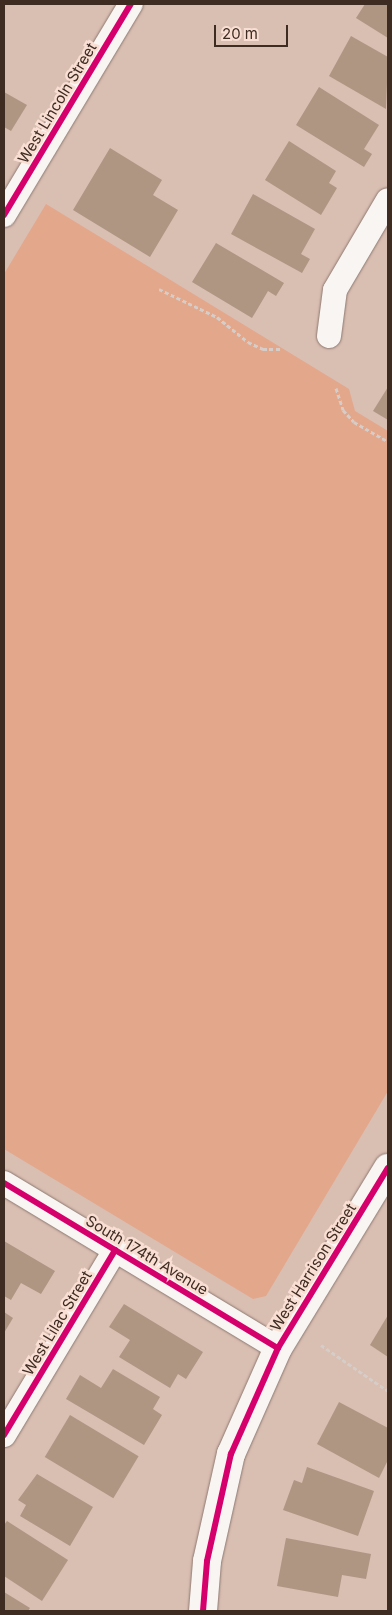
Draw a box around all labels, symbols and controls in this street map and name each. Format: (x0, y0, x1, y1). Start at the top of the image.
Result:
scale bar (217, 15, 291, 47)
text: 20 m (222, 24, 258, 43)
street label: West Lincoln Street (14, 39, 100, 167)
street label: West Harrison Street (266, 1200, 360, 1334)
street label: South 174th Avenue (83, 1211, 211, 1299)
street label: West Lilac Street (19, 1267, 95, 1379)

